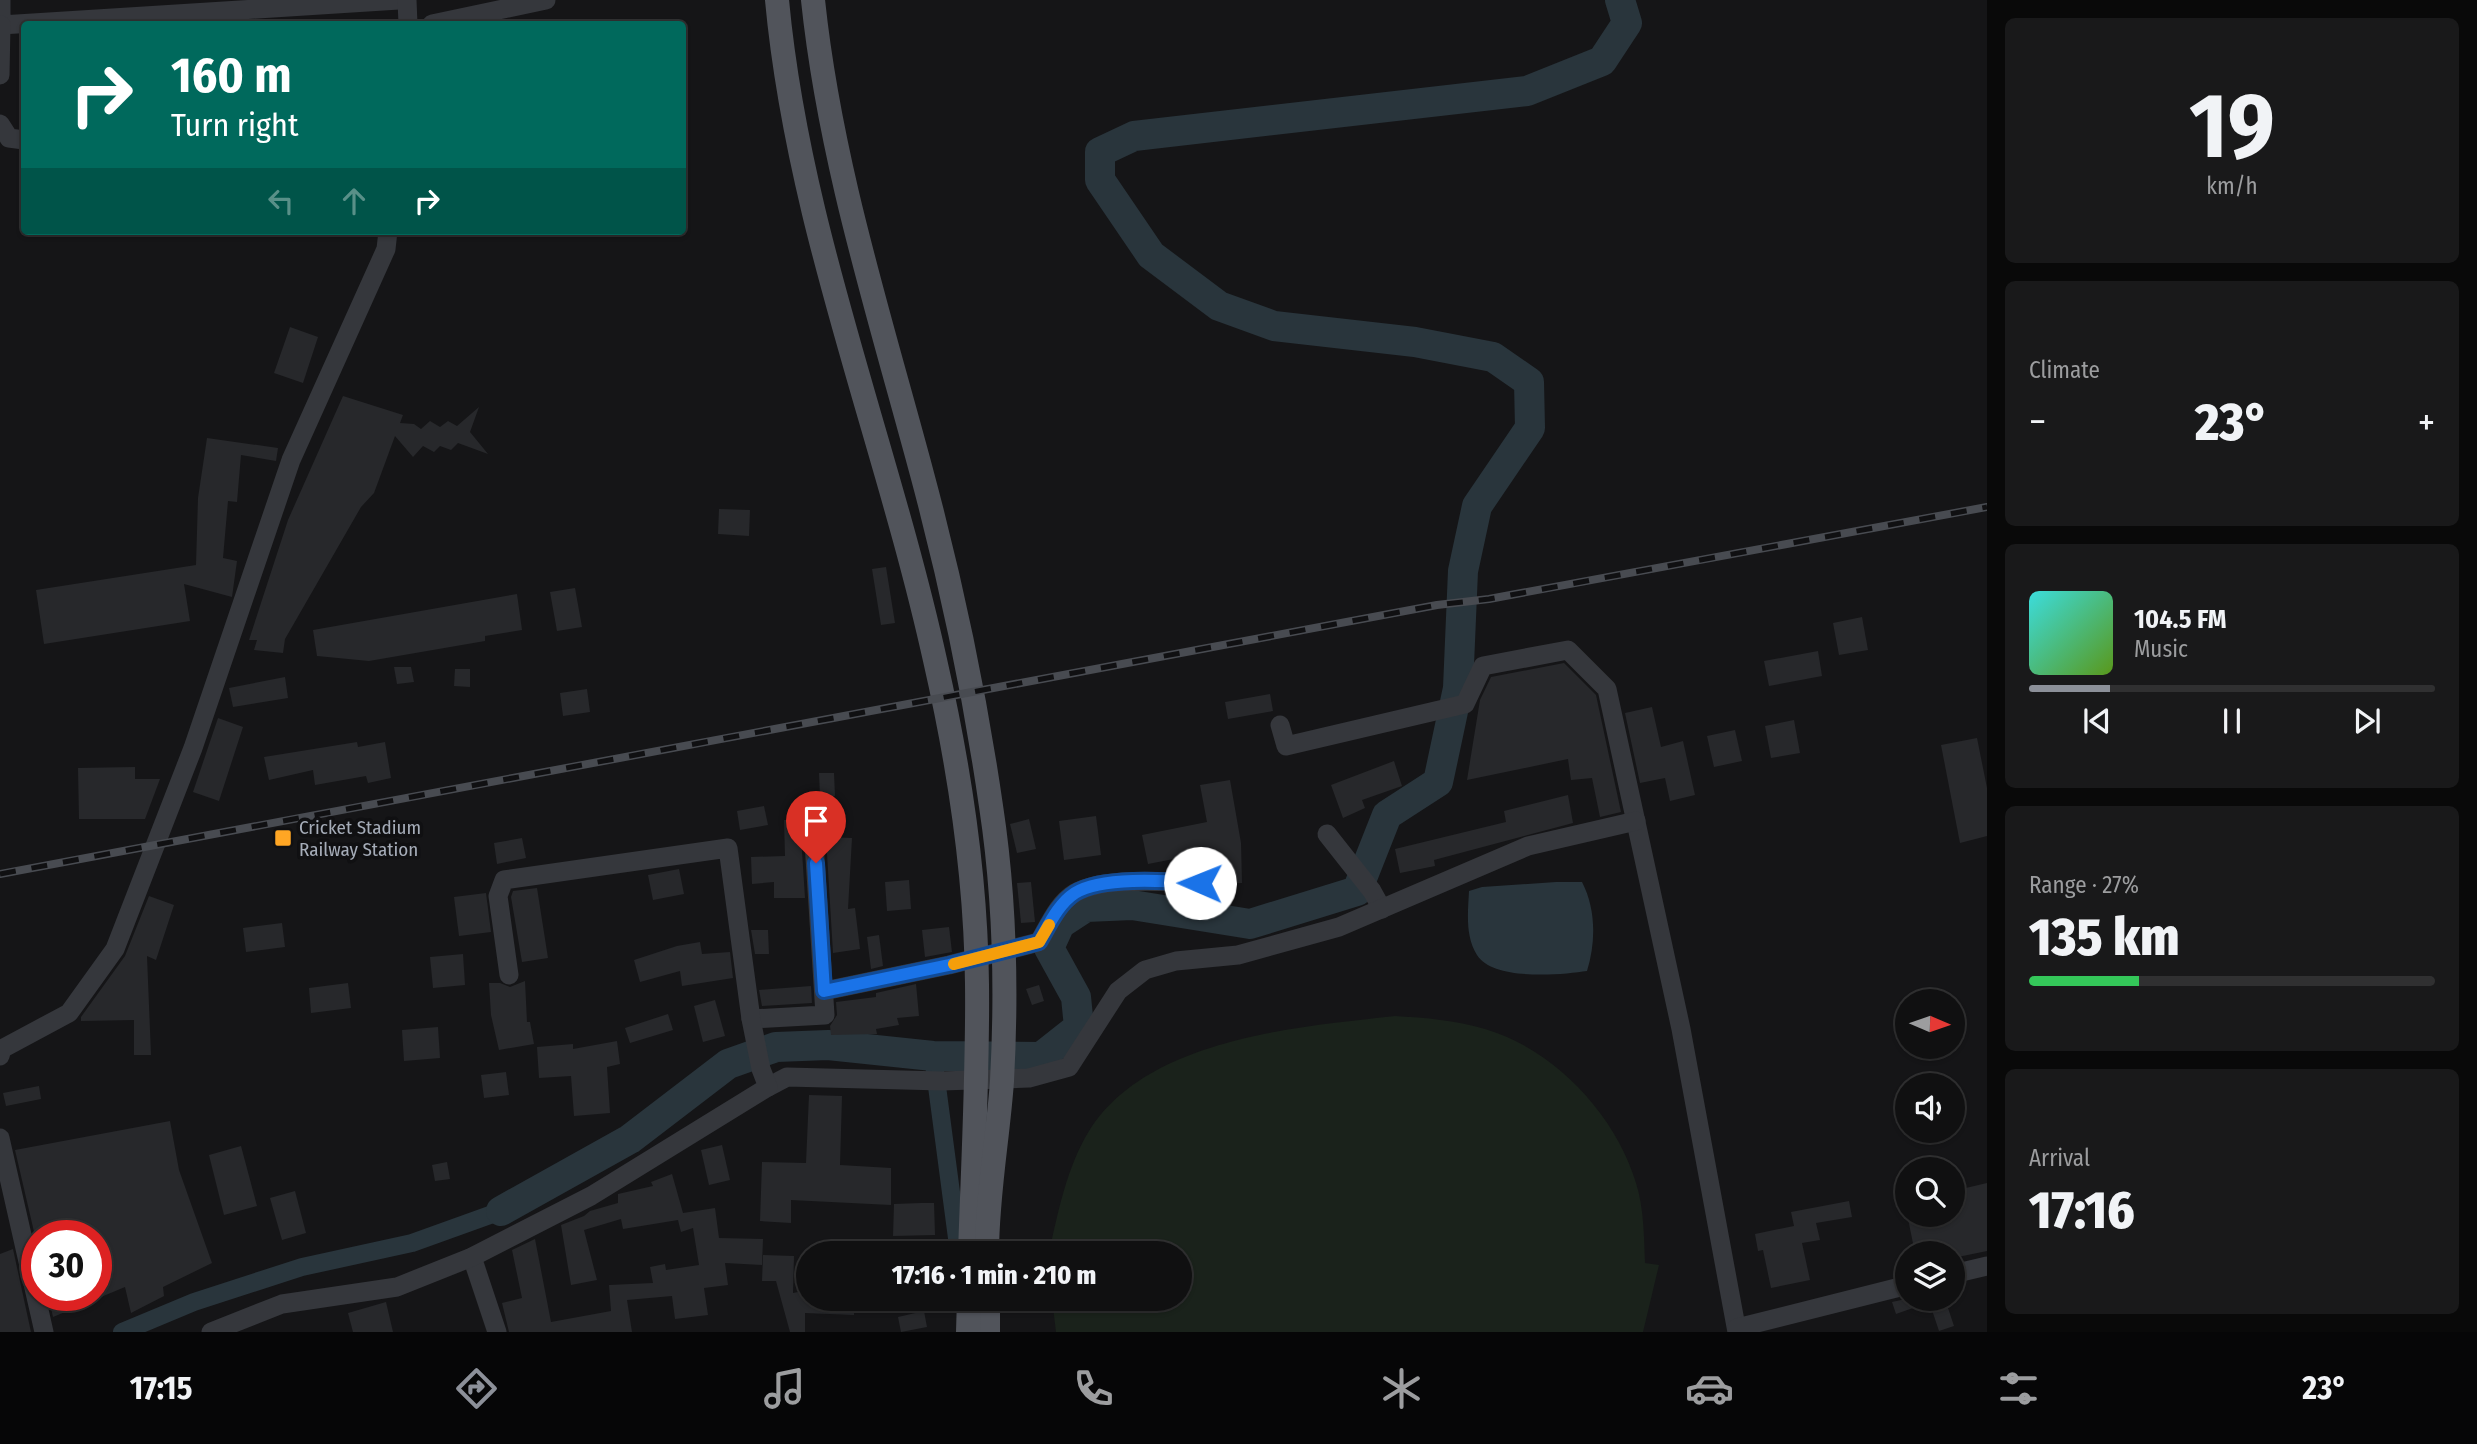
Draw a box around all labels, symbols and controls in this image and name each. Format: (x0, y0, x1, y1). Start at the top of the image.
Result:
text: 160 m (171, 46, 292, 105)
icon: right (56, 49, 147, 140)
text: 19 (2189, 72, 2275, 181)
text: Turn right (171, 106, 298, 144)
text: km/h (2206, 172, 2258, 200)
icon: left (262, 182, 300, 220)
icon: ahead (335, 182, 373, 220)
icon: right (408, 182, 446, 220)
text: Climate (2029, 356, 2100, 384)
text: 23° (2195, 391, 2269, 454)
text: − (2029, 399, 2046, 445)
text: + (2418, 399, 2435, 445)
text: 104.5 FM (2134, 604, 2226, 635)
text: Music (2134, 635, 2188, 663)
icon: previous (2078, 702, 2116, 740)
icon: pause (2213, 702, 2251, 740)
icon: next (2348, 702, 2386, 740)
pin (786, 791, 846, 863)
icon: arrive (797, 802, 835, 840)
place label: Cricket Stadium Railway Station (299, 816, 421, 861)
marker: Cricket Stadium Railway Station (273, 828, 293, 848)
position arrow (1163, 846, 1237, 920)
text: Range · 27% (2029, 871, 2139, 899)
text: 135 km (2029, 906, 2180, 969)
north arrow (1895, 989, 1965, 1059)
map controls (1895, 989, 1965, 1311)
button: sound (1895, 1073, 1965, 1143)
text: Arrival (2029, 1144, 2090, 1172)
button: search (1895, 1157, 1965, 1227)
text: 17:16 (2029, 1179, 2135, 1242)
speed limit sign: 30 (21, 1220, 112, 1311)
button: layers (1895, 1241, 1965, 1311)
text: 17:16 · 1 min · 210 m (892, 1260, 1096, 1291)
icon: directions (452, 1364, 501, 1413)
icon: music (760, 1364, 809, 1413)
icon: phone (1069, 1364, 1118, 1413)
icon: climate (1377, 1364, 1426, 1413)
icon: car (1685, 1364, 1734, 1413)
icon: filters (1994, 1364, 2043, 1413)
text: 17:15 (130, 1369, 192, 1407)
text: 23° (2302, 1369, 2347, 1407)

